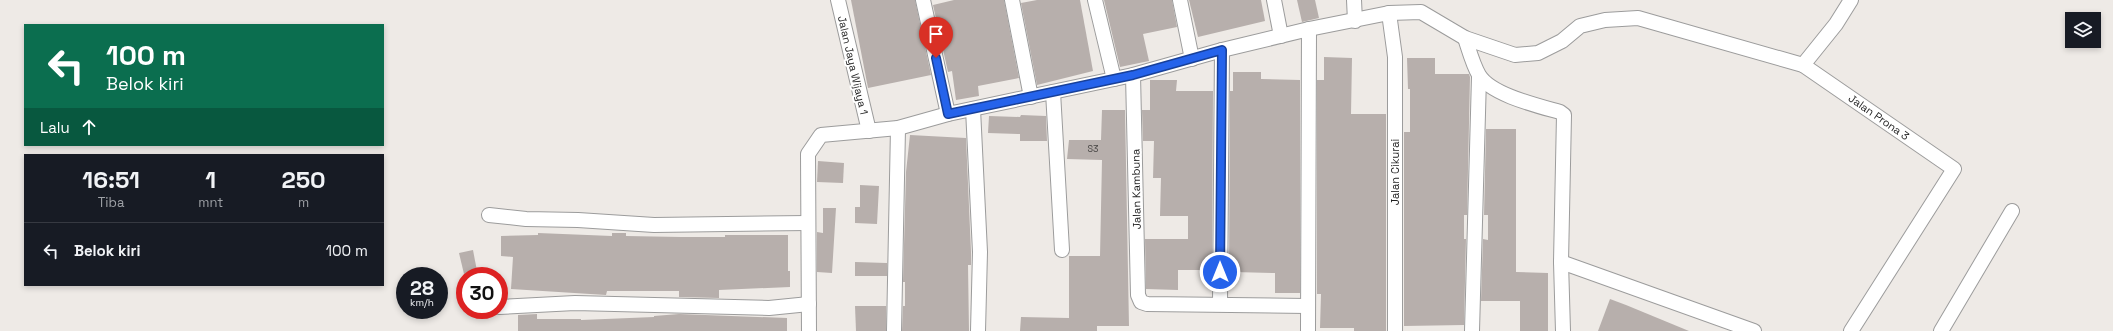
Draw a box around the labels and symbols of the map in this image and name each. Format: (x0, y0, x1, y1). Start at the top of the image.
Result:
street label: Jalan Jaya Wijaya 1 (835, 14, 871, 116)
pin (919, 17, 953, 58)
street label: Jalan Prona 3 (1846, 91, 1912, 143)
street label: Jalan Cikurai (1388, 138, 1402, 205)
house number: S3 (1088, 143, 1098, 155)
street label: Jalan Kambuna (1128, 148, 1144, 229)
position arrow (1199, 251, 1241, 293)
speed limit sign: 30 (456, 267, 508, 319)

